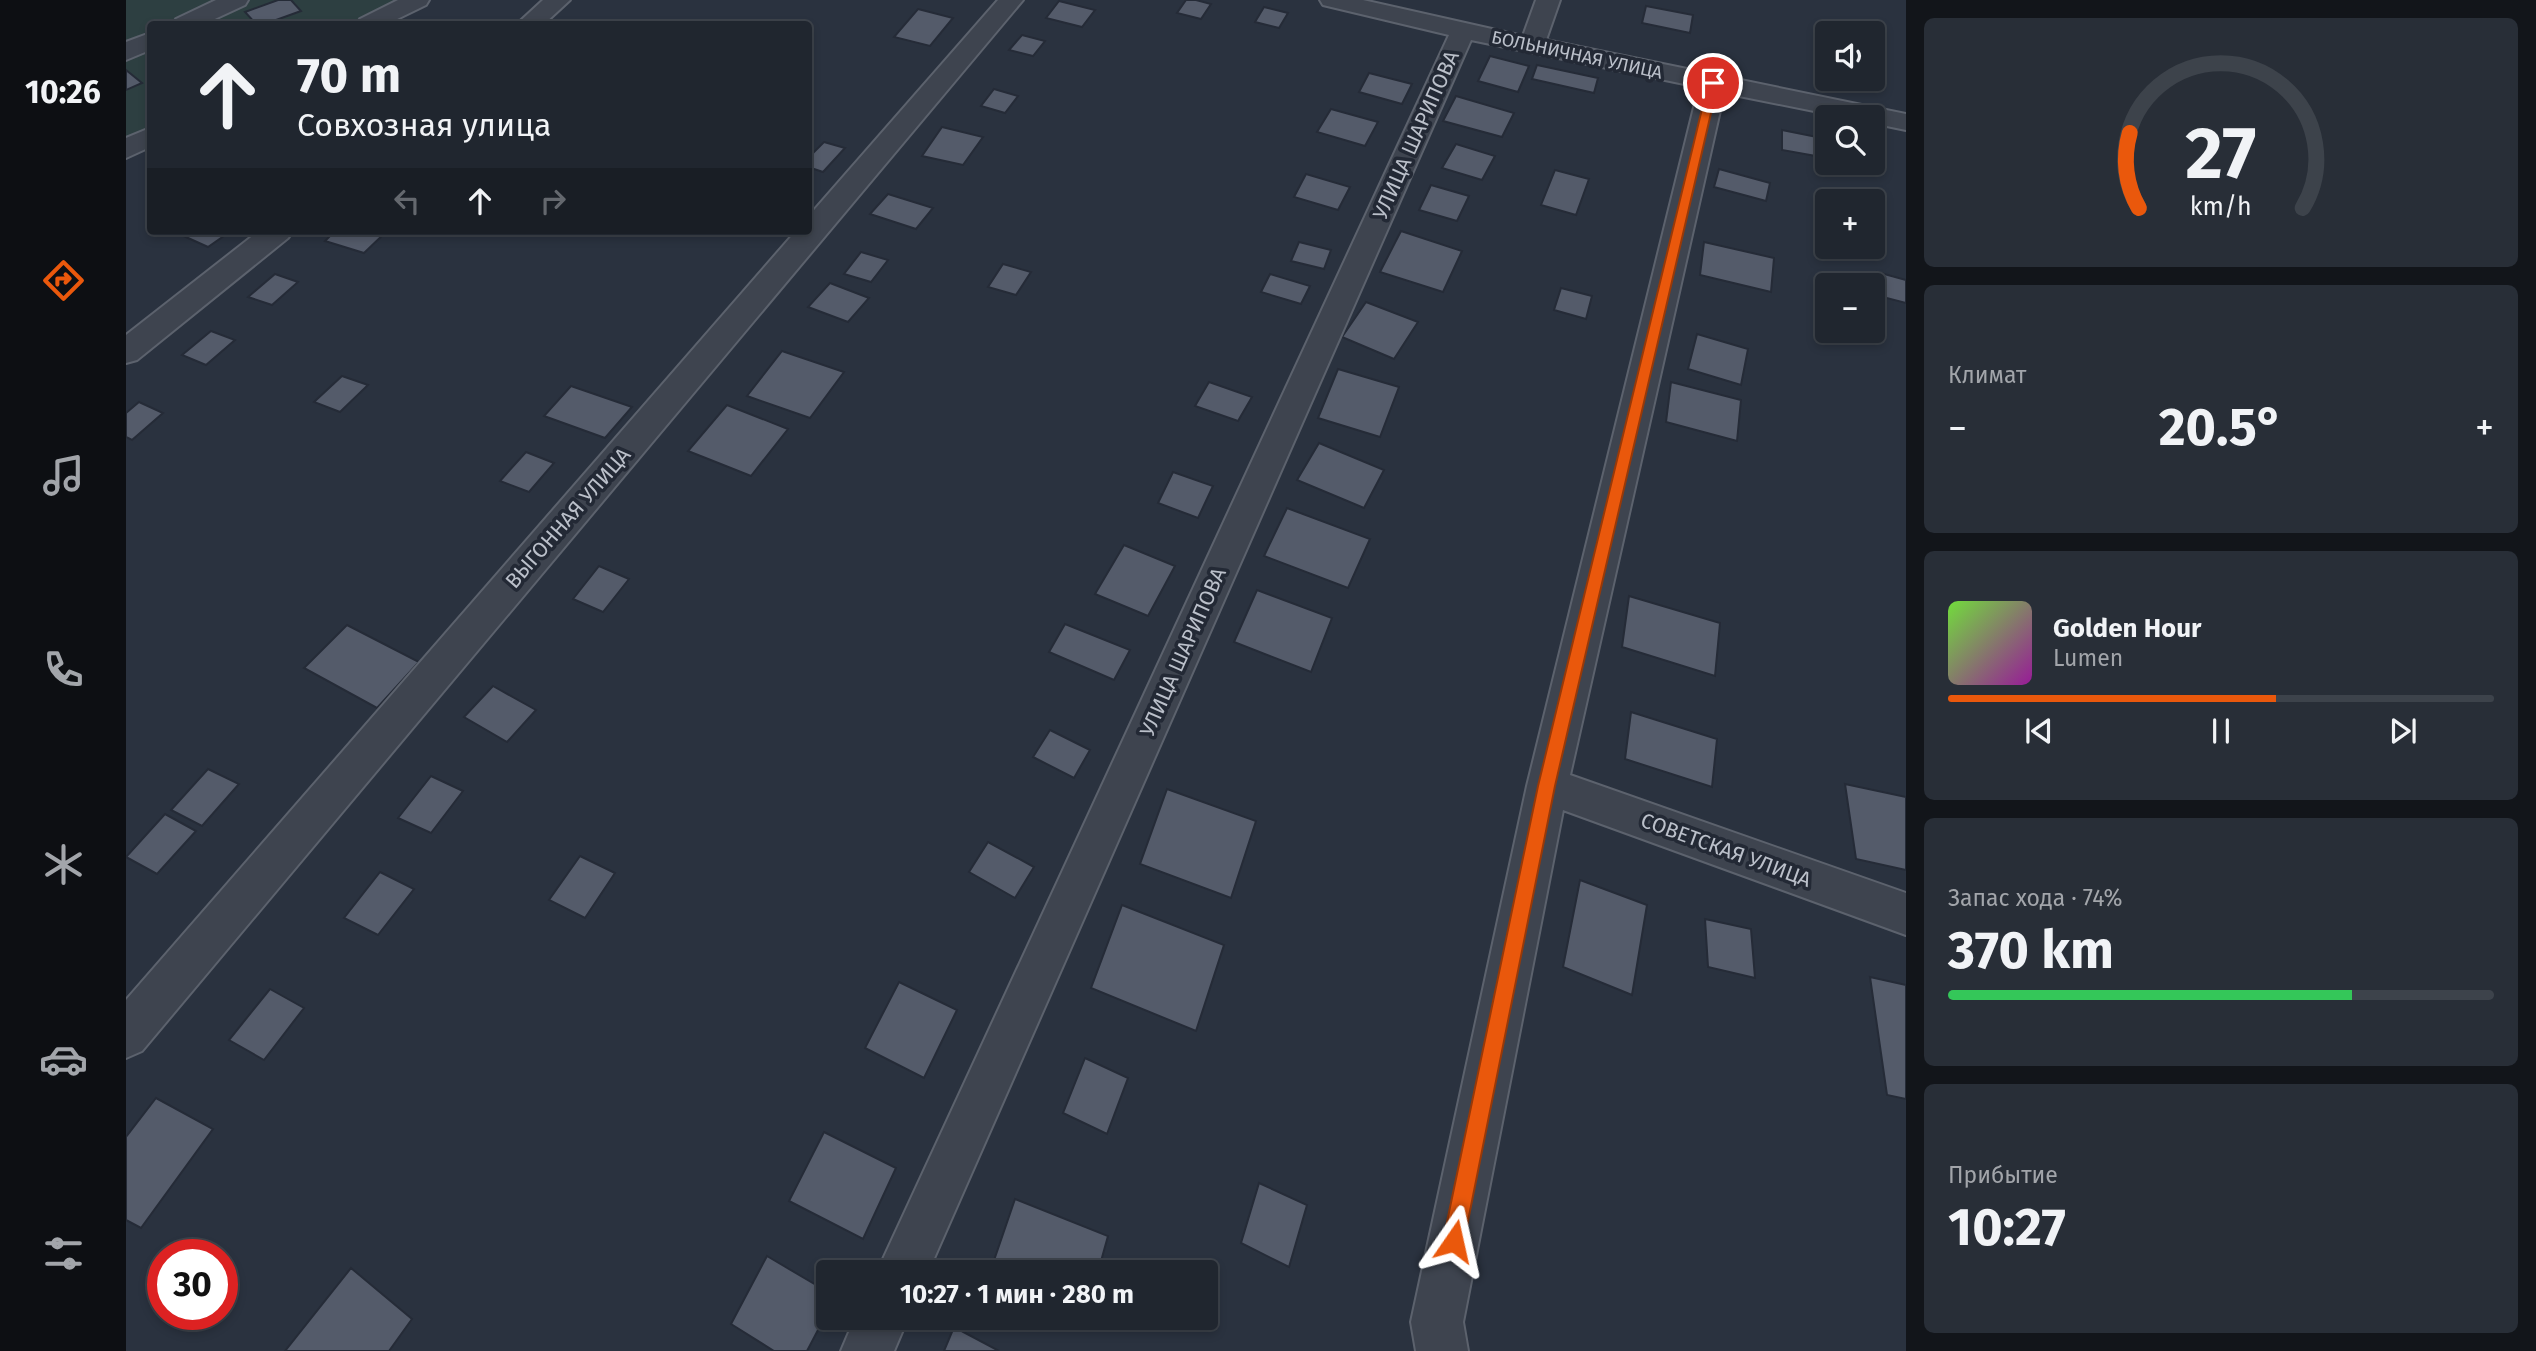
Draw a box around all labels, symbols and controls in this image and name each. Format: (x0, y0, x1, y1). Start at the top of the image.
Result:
map controls (1815, 21, 1885, 343)
button: sound (1815, 21, 1885, 91)
street label: БОЛЬНИЧНАЯ УЛИЦА (1489, 26, 1665, 84)
text: 70 m (297, 46, 401, 105)
street label: УЛИЦА ШАРИПОВА (1367, 47, 1465, 223)
icon: ahead (182, 49, 273, 140)
pin (1683, 53, 1743, 113)
icon: arrive (1694, 64, 1732, 102)
text: 10:26 (25, 73, 101, 111)
button: search (1815, 105, 1885, 175)
text: Совхозная улица (297, 106, 551, 144)
text: 27 (2186, 111, 2256, 198)
icon: left (388, 182, 426, 220)
icon: ahead (461, 182, 499, 220)
icon: right (534, 182, 572, 220)
button: + (1815, 189, 1885, 259)
text: km/h (2190, 192, 2252, 222)
icon: directions (39, 256, 88, 305)
button: − (1815, 273, 1885, 343)
text: Климат (1948, 361, 2026, 389)
text: 20.5° (2159, 396, 2283, 459)
text: − (1948, 405, 1967, 451)
text: + (2475, 405, 2494, 451)
street label: ВЫГОННАЯ УЛИЦА (500, 442, 636, 594)
icon: music (39, 451, 88, 500)
street label: УЛИЦА ШАРИПОВА (1134, 564, 1232, 740)
text: Golden Hour (2053, 613, 2201, 644)
text: Lumen (2053, 644, 2123, 672)
icon: phone (39, 645, 88, 694)
icon: previous (2020, 712, 2058, 750)
icon: pause (2202, 712, 2240, 750)
icon: next (2384, 712, 2422, 750)
street label: СОВЕТСКАЯ УЛИЦА (1637, 807, 1815, 893)
icon: climate (39, 840, 88, 889)
text: Запас хода · 74% (1948, 884, 2122, 912)
text: 370 km (1948, 919, 2114, 982)
icon: car (39, 1035, 88, 1084)
text: Прибытие (1948, 1161, 2058, 1189)
text: 10:27 (1948, 1196, 2066, 1259)
position arrow (1417, 1204, 1491, 1278)
icon: filters (39, 1229, 88, 1278)
speed limit sign: 30 (147, 1239, 238, 1330)
text: 10:27 · 1 мин · 280 m (900, 1279, 1134, 1310)

